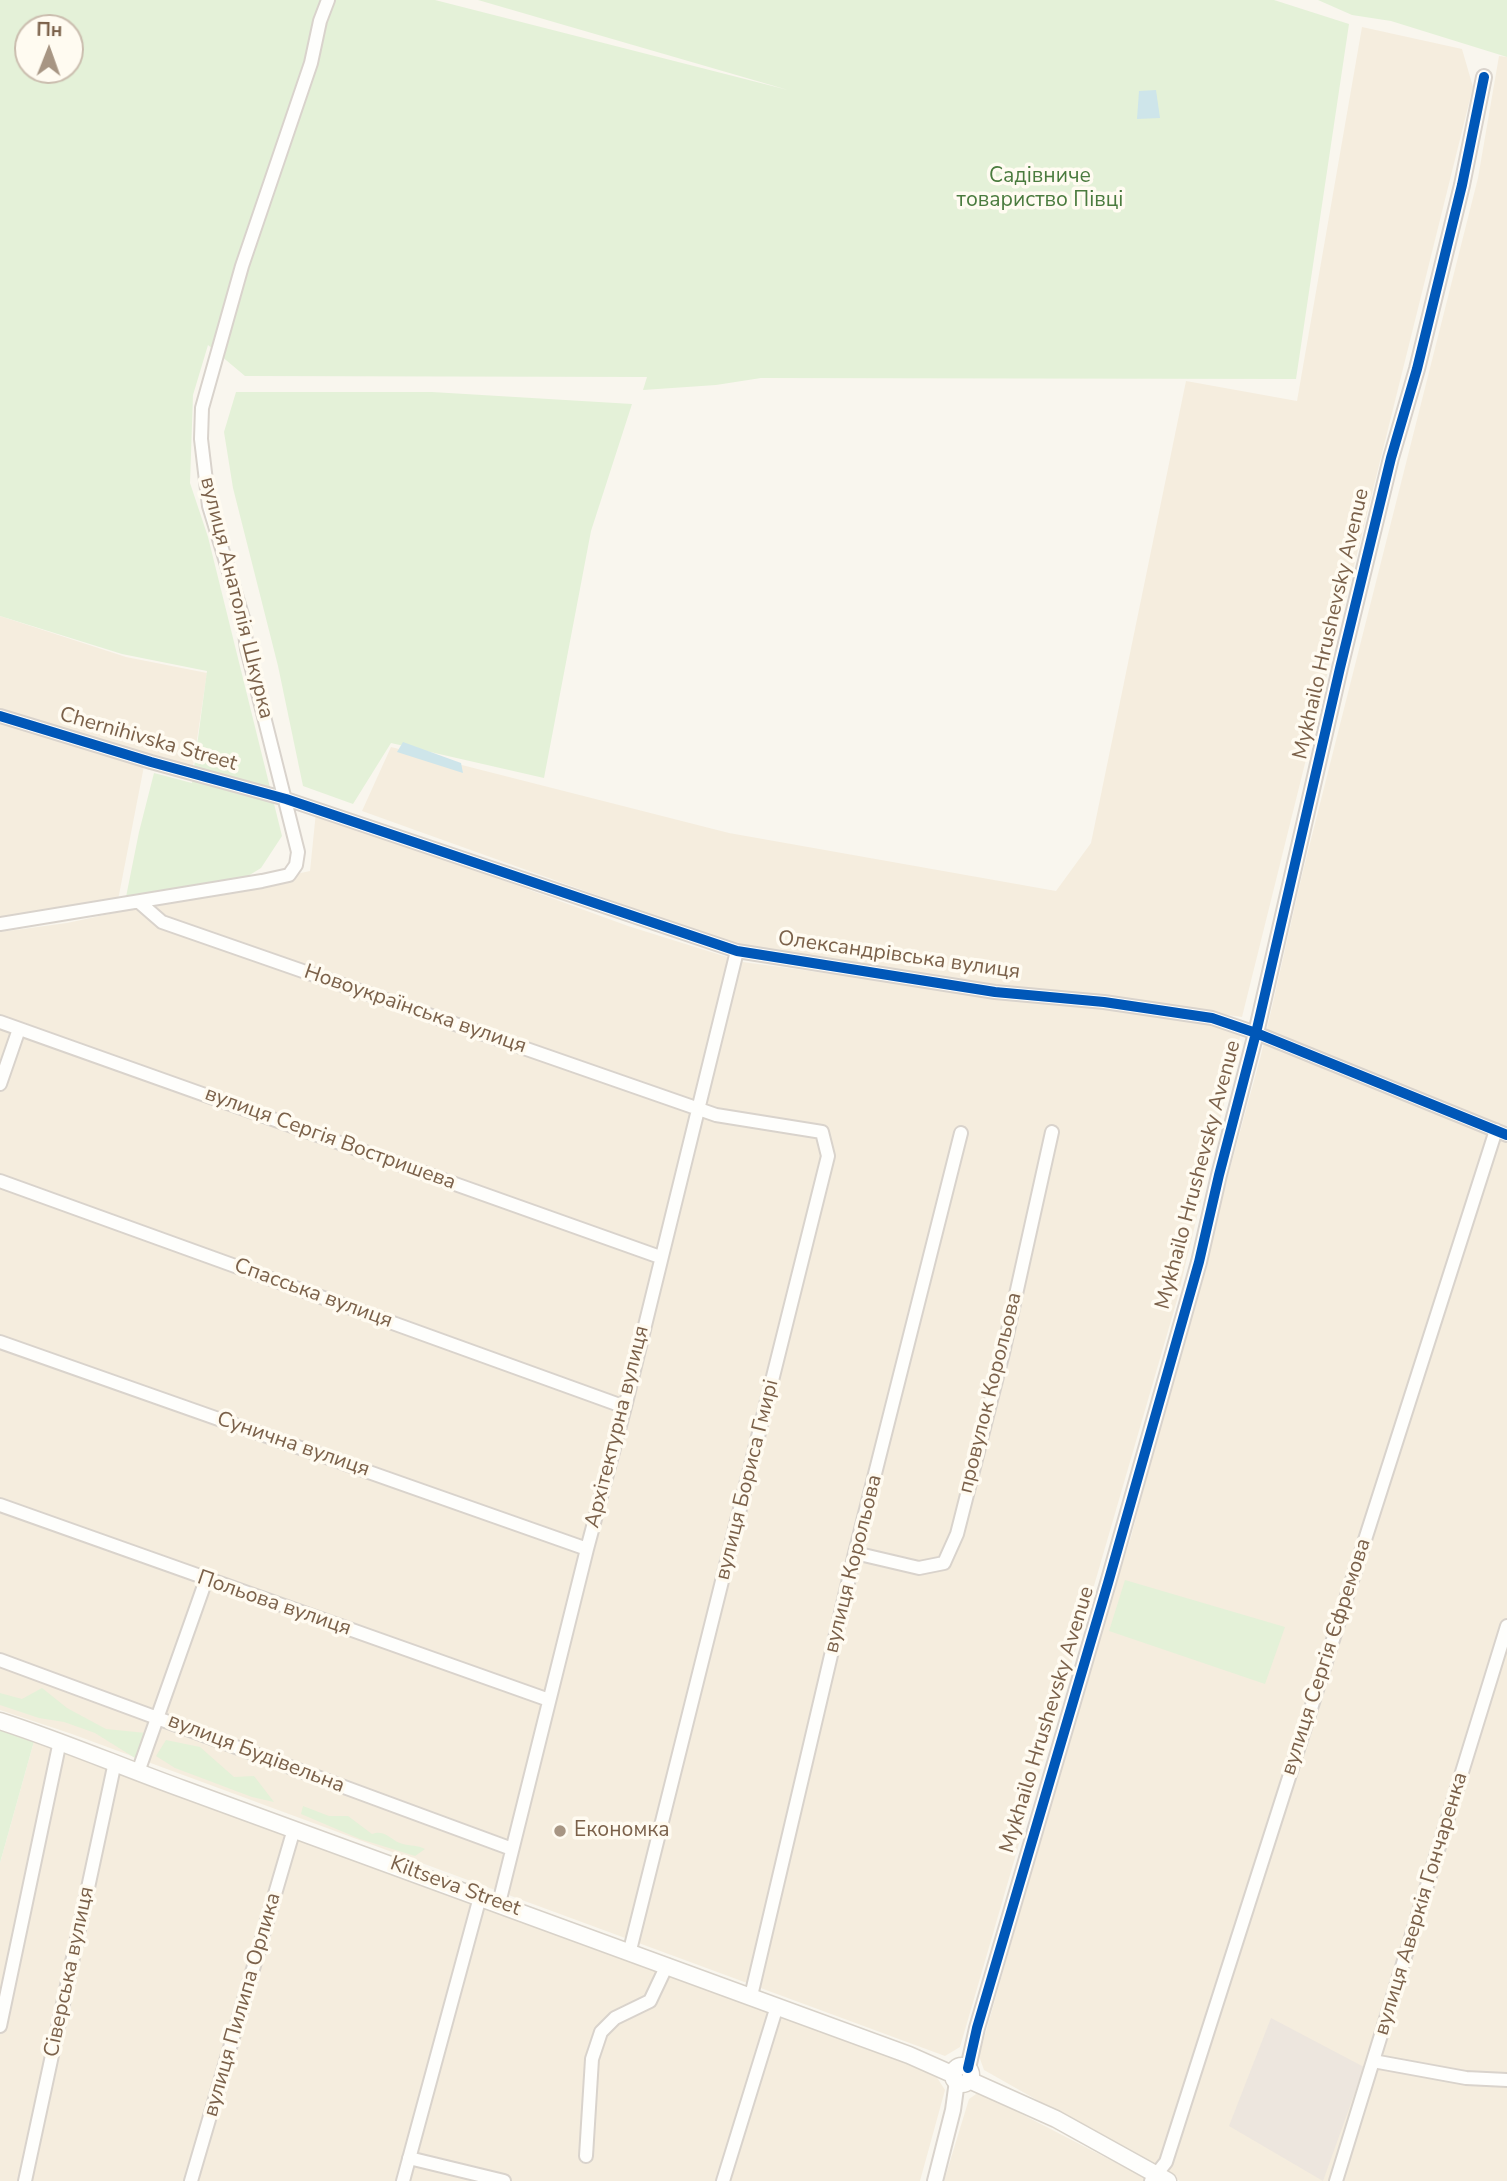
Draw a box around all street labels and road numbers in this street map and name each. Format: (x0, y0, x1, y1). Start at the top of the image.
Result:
street label: вулиця Анатолія Шкурка (194, 475, 278, 721)
street label: Mykhailo Hrushevsky Avenue (1289, 486, 1375, 762)
street label: Chernihivska Street (56, 703, 240, 777)
street label: Олександрівська вулиця (776, 927, 1022, 985)
street label: Новоукраїнська вулиця (301, 960, 529, 1060)
street label: Mykhailo Hrushevsky Avenue (1151, 1038, 1247, 1312)
street label: вулиця Сергія Востришева (201, 1082, 459, 1196)
street label: Спасська вулиця (230, 1254, 396, 1334)
street label: провулок Корольова (954, 1290, 1028, 1496)
street label: Архітектурна вулиця (581, 1323, 655, 1531)
street label: вулиця Бориса Гмирі (711, 1377, 785, 1583)
street label: Сунична вулиця (213, 1407, 373, 1483)
street label: вулиця Корольова (820, 1472, 888, 1656)
street label: вулиця Сергія Єфремова (1277, 1535, 1377, 1779)
street label: Польова вулиця (194, 1566, 354, 1642)
street label: Mykhailo Hrushevsky Avenue (995, 1584, 1101, 1856)
street label: вулиця Будівельна (164, 1709, 348, 1799)
street label: вулиця Аверкія Гончаренка (1370, 1770, 1474, 2038)
street label: Kiltseva Street (386, 1852, 524, 1922)
street label: Сіверська вулиця (40, 1884, 100, 2060)
street label: вулиця Пилипа Орлика (199, 1890, 287, 2120)

